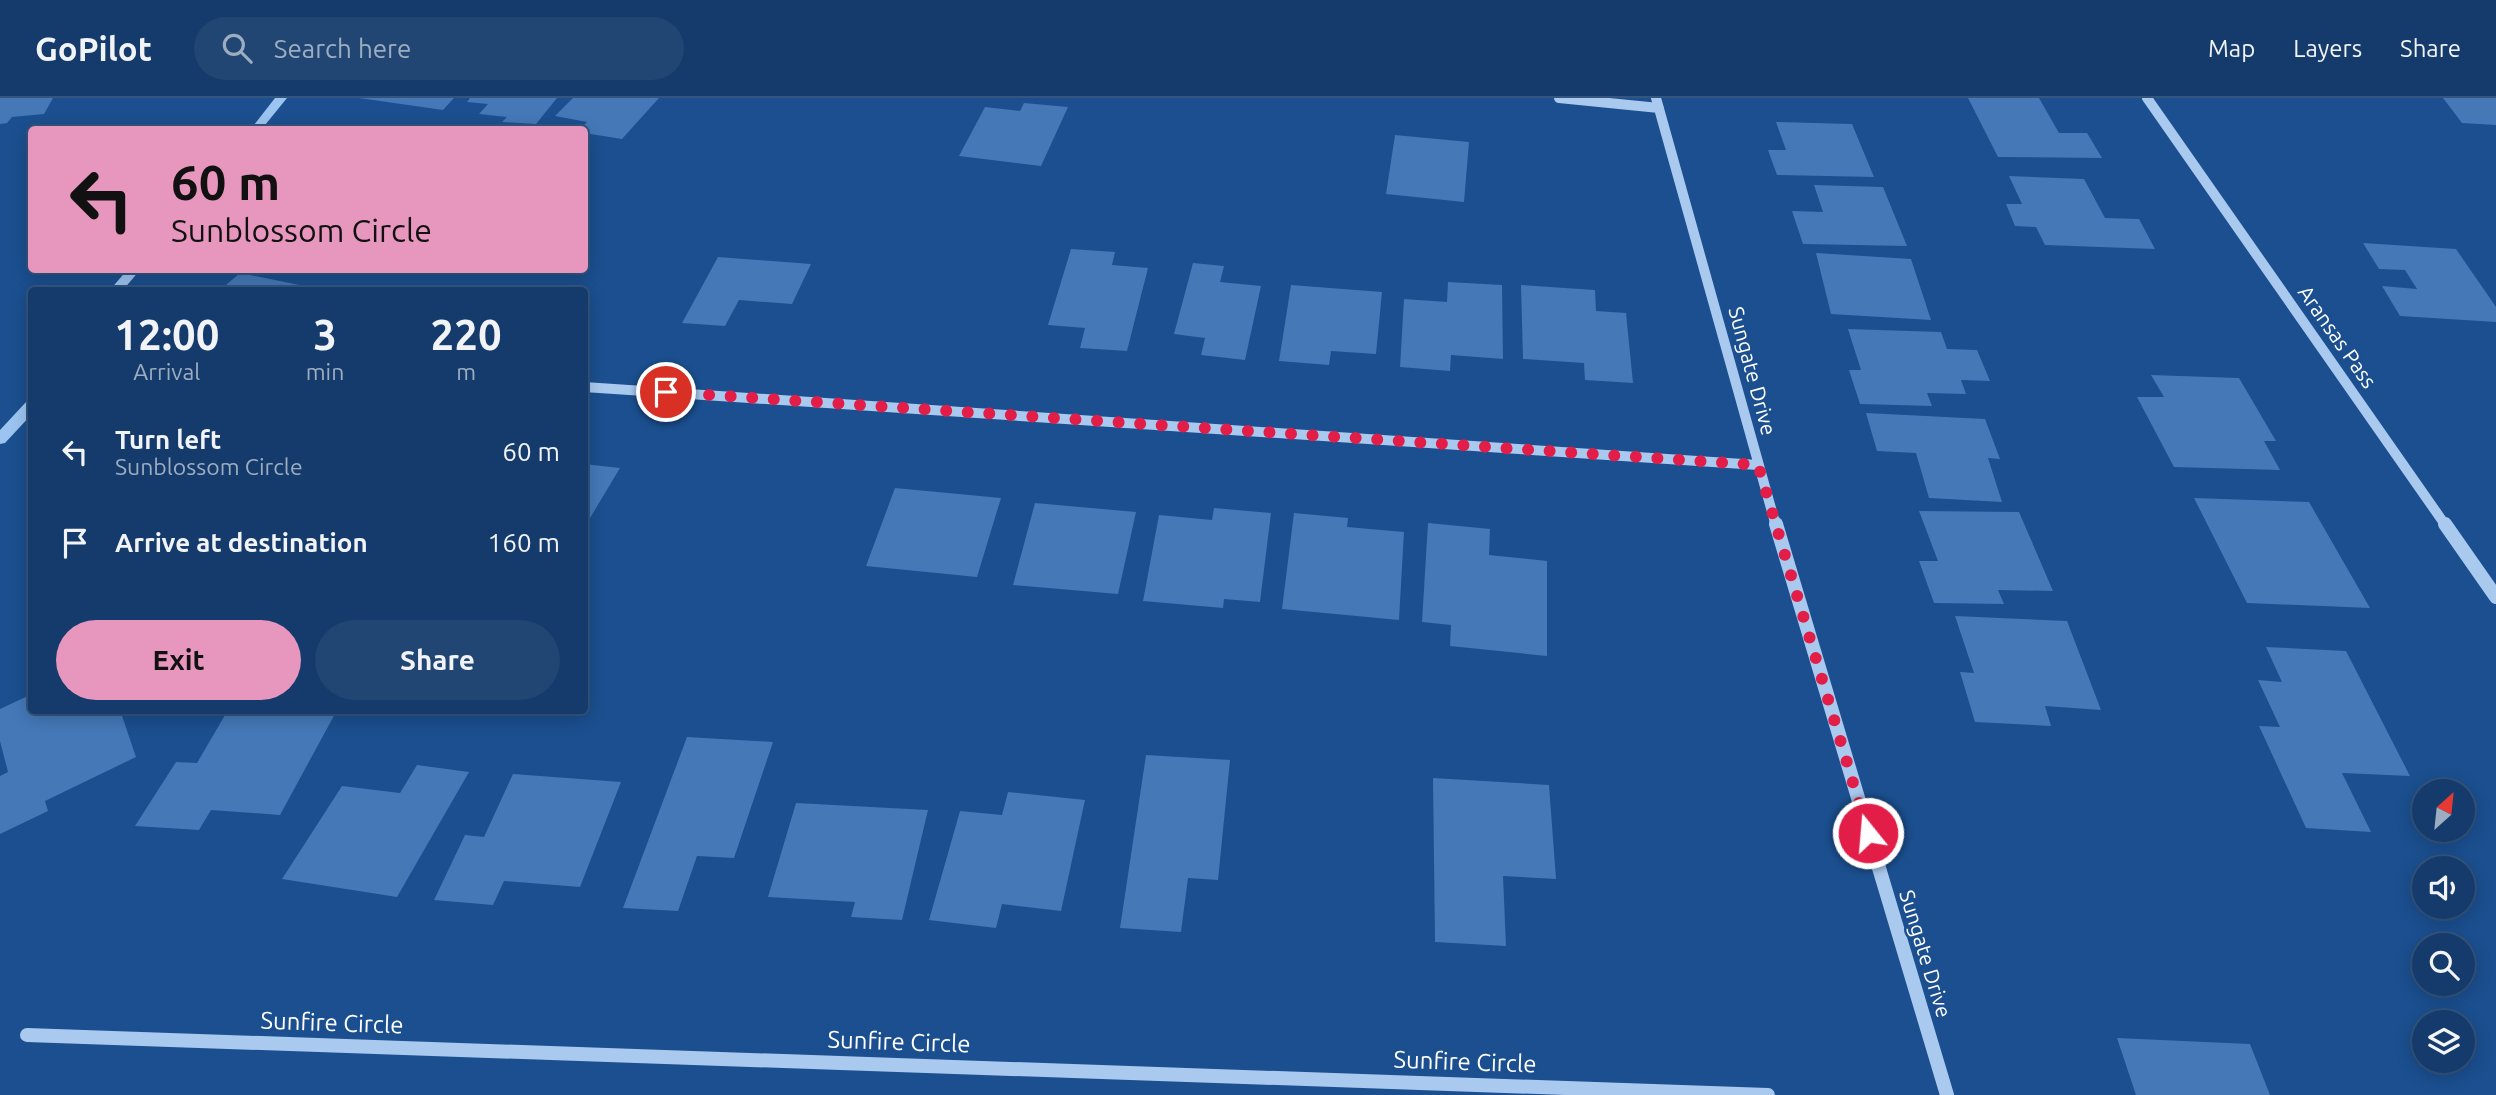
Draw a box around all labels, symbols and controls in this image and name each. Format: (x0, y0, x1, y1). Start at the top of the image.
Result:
search box (194, 17, 684, 80)
icon: search (218, 29, 256, 67)
text: GoPilot (35, 30, 152, 67)
text: Search here (274, 34, 411, 63)
text: Map (2208, 35, 2255, 62)
text: Layers (2293, 35, 2362, 62)
text: Share (2400, 35, 2461, 62)
icon: left (56, 154, 147, 245)
text: 60 m (171, 154, 280, 209)
text: Sunblossom Circle (171, 212, 432, 248)
street label: Aransas Pass (2294, 281, 2382, 392)
street label: Sungate Drive (1724, 304, 1782, 438)
text: 12:00 (114, 311, 219, 358)
text: 3 (313, 311, 337, 358)
text: 220 (431, 311, 502, 358)
text: Arrival (133, 359, 200, 384)
text: min (306, 359, 344, 384)
text: m (456, 359, 476, 384)
pin (636, 362, 696, 422)
icon: arrive (647, 373, 685, 411)
text: Turn left (115, 425, 221, 454)
icon: left (56, 433, 94, 471)
text: 60 m (502, 437, 560, 466)
text: Sunblossom Circle (115, 454, 303, 479)
icon: arrive (56, 524, 94, 562)
text: Arrive at destination (115, 528, 368, 557)
text: 160 m (488, 528, 560, 557)
button: Exit (56, 620, 301, 700)
button: Share (315, 620, 560, 700)
north arrow (2412, 779, 2474, 842)
map controls (2412, 779, 2475, 1073)
position arrow (1831, 796, 1905, 870)
button: sound (2412, 856, 2475, 919)
street label: Sungate Drive (1895, 887, 1957, 1020)
button: search (2412, 933, 2475, 996)
street label: Sunfire Circle (260, 1007, 404, 1038)
button: layers (2412, 1010, 2475, 1073)
street label: Sunfire Circle (827, 1026, 971, 1057)
street label: Sunfire Circle (1393, 1046, 1537, 1077)

